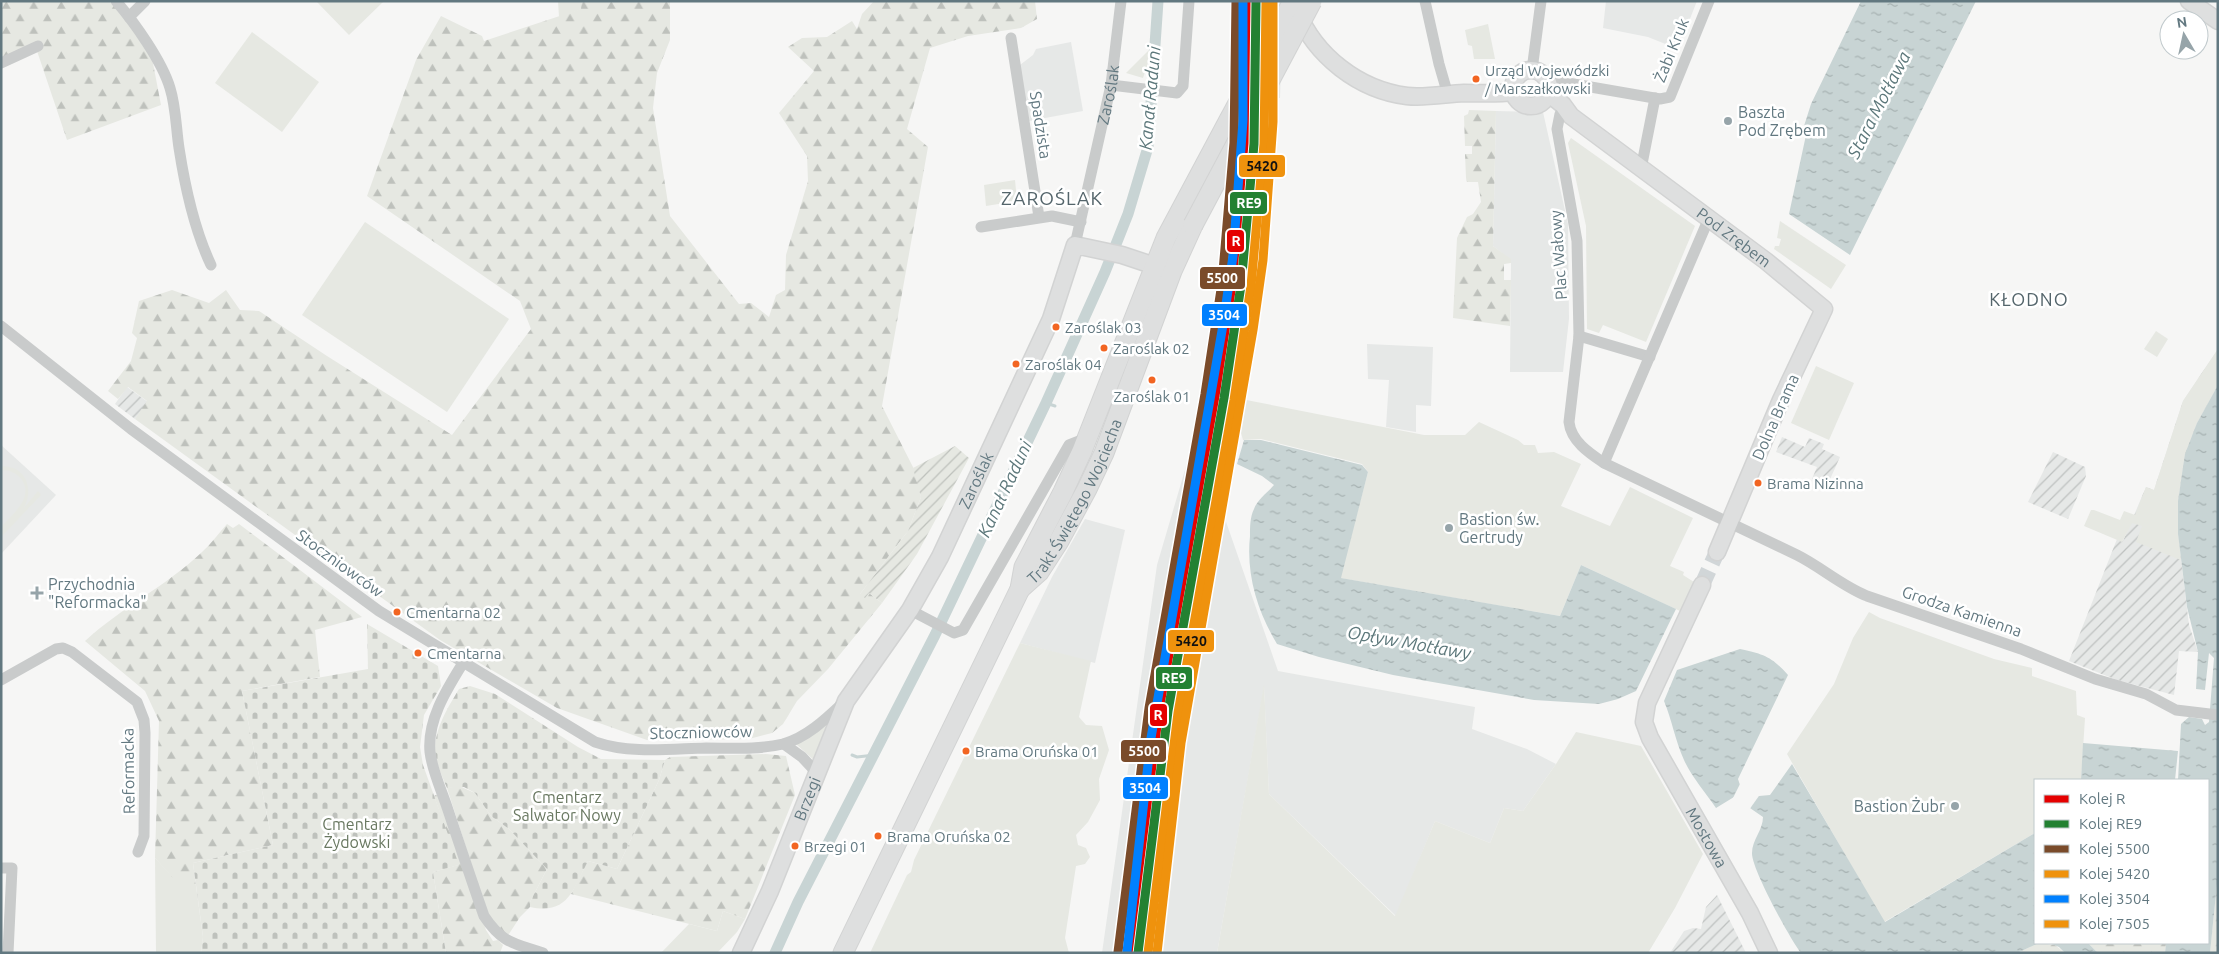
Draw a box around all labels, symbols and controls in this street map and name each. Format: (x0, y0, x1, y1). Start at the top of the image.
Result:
north arrow (2159, 10, 2209, 60)
text: N (2176, 13, 2188, 31)
street label: Żabi Kruk (1650, 15, 1692, 85)
water label: Kanał Raduni (1134, 45, 1164, 151)
water label: Stara Motława (1842, 48, 1914, 162)
place label: Urząd Wojewódzki / Marszałkowski (1484, 62, 1609, 97)
street label: Zaroślak (1093, 64, 1122, 126)
marker: Urząd Wojewódzki / Marszałkowski (1471, 74, 1481, 84)
street label: Spadzista (1027, 90, 1055, 160)
place label: Baszta Pod Zrębem (1738, 103, 1826, 139)
marker: Baszta Pod Zrębem (1722, 115, 1734, 127)
line badge: 5420 (1238, 154, 1286, 178)
text: 5420 (1246, 158, 1278, 174)
district label: ZAROŚLAK (1001, 187, 1103, 209)
line badge: RE9 (1229, 191, 1268, 215)
text: RE9 (1236, 195, 1262, 211)
street label: Pod Zrębem (1693, 204, 1775, 271)
street label: Plac Wałowy (1546, 209, 1570, 300)
line badge: R (1226, 229, 1245, 253)
text: R (1231, 233, 1241, 249)
line badge: 5500 (1199, 266, 1246, 290)
text: 5500 (1206, 270, 1238, 286)
district label: KŁODNO (1989, 289, 2069, 309)
line badge: 3504 (1201, 303, 1248, 327)
text: 3504 (1208, 307, 1240, 323)
place label: Zaroślak 03 (1065, 319, 1142, 336)
marker: Zaroślak 03 (1051, 322, 1061, 332)
place label: Zaroślak 02 (1113, 340, 1190, 357)
marker: Zaroślak 02 (1099, 343, 1109, 353)
place label: Zaroślak 04 (1025, 356, 1102, 373)
marker: Zaroślak 04 (1011, 359, 1021, 369)
street label: Dolna Brama (1748, 371, 1802, 463)
marker: Zaroślak 01 (1147, 375, 1157, 385)
place label: Zaroślak 01 (1114, 388, 1190, 405)
street label: Trakt Świętego Wojciecha (1024, 416, 1125, 587)
water label: Kanał Raduni (973, 437, 1035, 540)
street label: Zaroślak (955, 449, 997, 511)
place label: Brama Nizinna (1767, 475, 1864, 492)
marker: Brama Nizinna (1753, 478, 1763, 488)
place label: Bastion św. Gertrudy (1459, 510, 1540, 546)
marker: Bastion św. Gertrudy (1443, 522, 1455, 534)
street label: Stoczniowców (293, 526, 387, 601)
place label: Przychodnia "Reformacka" (48, 575, 147, 611)
street label: Grodza Kamienna (1900, 582, 2024, 640)
marker: Przychodnia "Reformacka" (30, 586, 44, 600)
place label: Cmentarna 02 (406, 604, 501, 621)
marker: Cmentarna 02 (392, 607, 402, 617)
water label: Opływ Motławy (1346, 621, 1473, 663)
line badge: 5420 (1167, 629, 1215, 653)
text: 5420 (1175, 633, 1207, 649)
place label: Cmentarna (427, 645, 502, 662)
marker: Cmentarna (413, 648, 423, 658)
line badge: RE9 (1155, 666, 1193, 690)
text: RE9 (1161, 670, 1187, 686)
line badge: R (1149, 703, 1168, 727)
text: R (1153, 707, 1163, 723)
street label: Stoczniowców (649, 722, 753, 742)
street label: Reformacka (118, 728, 138, 814)
line badge: 5500 (1120, 739, 1167, 763)
place label: Brama Oruńska 01 (975, 743, 1099, 760)
text: 5500 (1128, 743, 1160, 759)
marker: Brama Oruńska 01 (961, 746, 971, 756)
street label: Brzegi (790, 774, 824, 823)
line badge: 3504 (1122, 776, 1169, 800)
legend (2034, 779, 2209, 944)
text: 3504 (1129, 780, 1161, 796)
park label: Cmentarz Salwator Nowy (513, 788, 621, 824)
text: Kolej R (2079, 790, 2125, 807)
place label: Bastion Żubr (1854, 797, 1945, 815)
marker: Bastion Żubr (1949, 800, 1961, 812)
street label: Mostowa (1682, 804, 1731, 871)
park label: Cmentarz Żydowski (322, 815, 392, 851)
text: Kolej RE9 (2079, 815, 2142, 832)
place label: Brama Oruńska 02 (887, 828, 1011, 845)
marker: Brama Oruńska 02 (873, 831, 883, 841)
place label: Brzegi 01 (804, 838, 867, 855)
text: Kolej 5500 (2079, 840, 2150, 857)
marker: Brzegi 01 (790, 841, 800, 851)
text: Kolej 5420 (2079, 865, 2150, 882)
text: Kolej 3504 (2079, 890, 2150, 907)
text: Kolej 7505 (2079, 915, 2150, 932)

